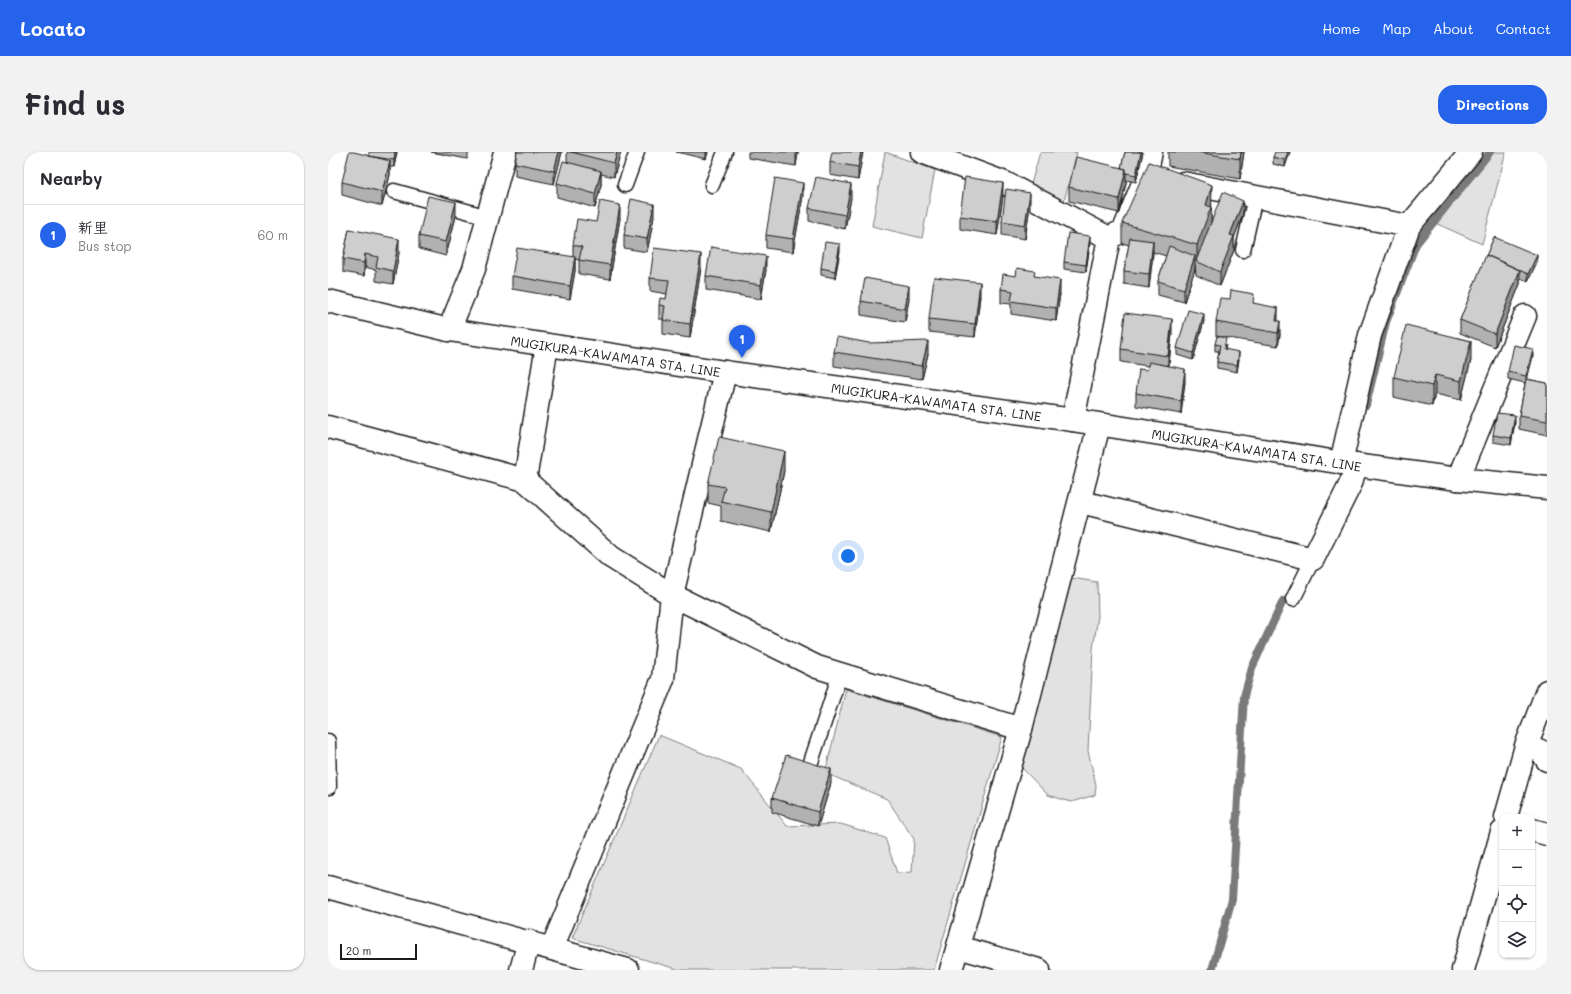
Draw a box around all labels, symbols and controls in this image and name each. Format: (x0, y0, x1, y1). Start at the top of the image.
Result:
text: Locato (20, 16, 86, 41)
text: Home (1322, 19, 1360, 38)
text: Map (1382, 19, 1411, 38)
text: About (1433, 19, 1474, 38)
text: Contact (1496, 19, 1551, 38)
button: Directions (1438, 85, 1547, 124)
text: Find us (24, 86, 125, 122)
text: Nearby (40, 167, 102, 189)
text: 新里 (78, 217, 108, 237)
text: 1 (50, 226, 56, 243)
text: 60 m (258, 226, 288, 243)
text: Bus stop (78, 237, 131, 254)
pin: 1 (729, 325, 755, 358)
street label: MUGIKURA-KAWAMATA STA. LINE (510, 331, 722, 380)
street label: MUGIKURA-KAWAMATA STA. LINE (830, 378, 1043, 424)
street label: MUGIKURA-KAWAMATA STA. LINE (1151, 424, 1363, 474)
your location (838, 546, 858, 566)
map controls (1499, 814, 1535, 958)
button: + (1499, 814, 1535, 850)
button: − (1499, 850, 1535, 886)
button: locate (1499, 886, 1535, 922)
button: layers (1499, 922, 1535, 958)
scale bar (340, 942, 417, 961)
text: 20 m (346, 943, 371, 958)

